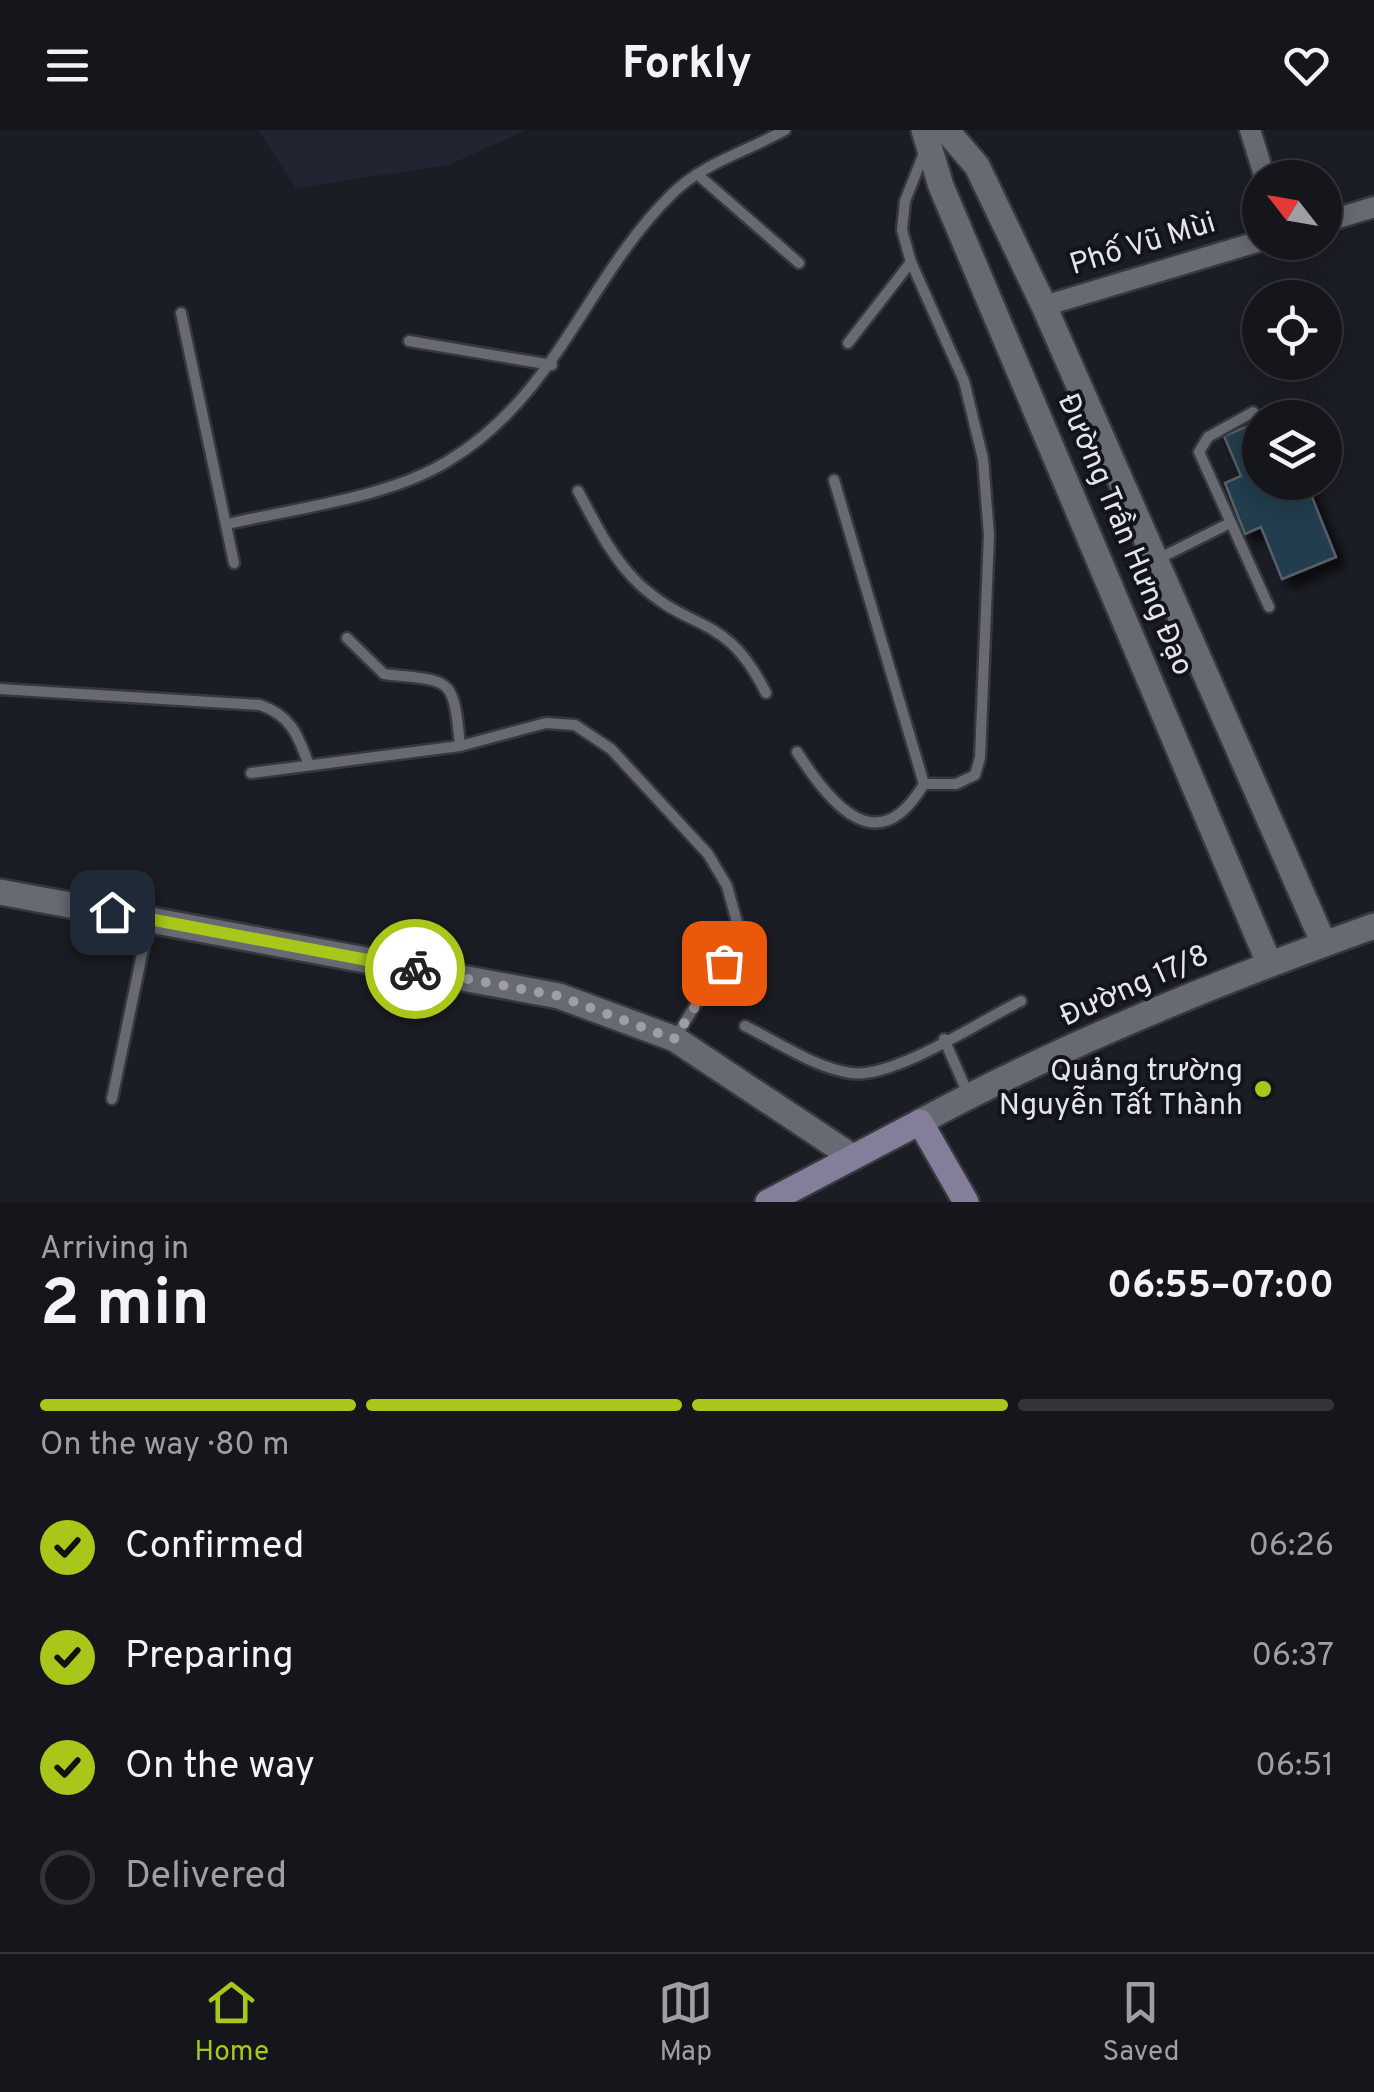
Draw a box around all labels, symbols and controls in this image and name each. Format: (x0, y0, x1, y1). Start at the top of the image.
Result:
text: Forkly (622, 37, 752, 94)
icon: menu (40, 38, 95, 93)
icon: heart (1279, 38, 1334, 93)
north arrow (1242, 160, 1342, 260)
map controls (1242, 160, 1342, 500)
street label: Phố Vũ Mùi (1065, 204, 1220, 285)
button: locate (1242, 280, 1342, 380)
street label: Đường Trần Hưng Đạo (1048, 388, 1201, 682)
button: layers (1242, 400, 1342, 500)
pin (70, 870, 155, 955)
icon: home (85, 885, 140, 940)
courier (365, 919, 465, 1019)
pin (682, 921, 767, 1006)
icon: bag (697, 936, 752, 991)
street label: Đường 17/8 (1055, 938, 1215, 1036)
icon: bike (388, 942, 443, 997)
place label: Quảng trường Nguyễn Tất Thành (999, 1054, 1243, 1125)
marker: Quảng trường Nguyễn Tất Thành (1252, 1078, 1274, 1100)
text: Arriving in (40, 1230, 189, 1270)
text: 06:55–07:00 (1107, 1263, 1334, 1312)
text: 2 min (40, 1266, 210, 1348)
text: On the way · 80 m (40, 1426, 289, 1466)
icon: check (40, 1520, 95, 1575)
text: Confirmed (125, 1523, 304, 1572)
text: 06:26 (1248, 1527, 1334, 1567)
icon: check (40, 1630, 95, 1685)
text: Preparing (125, 1633, 294, 1682)
text: 06:37 (1252, 1637, 1334, 1677)
icon: check (40, 1740, 95, 1795)
text: On the way (125, 1743, 315, 1792)
text: 06:51 (1255, 1747, 1334, 1787)
text: Delivered (125, 1853, 287, 1902)
tab: Home (195, 1975, 269, 2071)
tab: Map (658, 1975, 713, 2071)
tab: Saved (1102, 1975, 1179, 2071)

